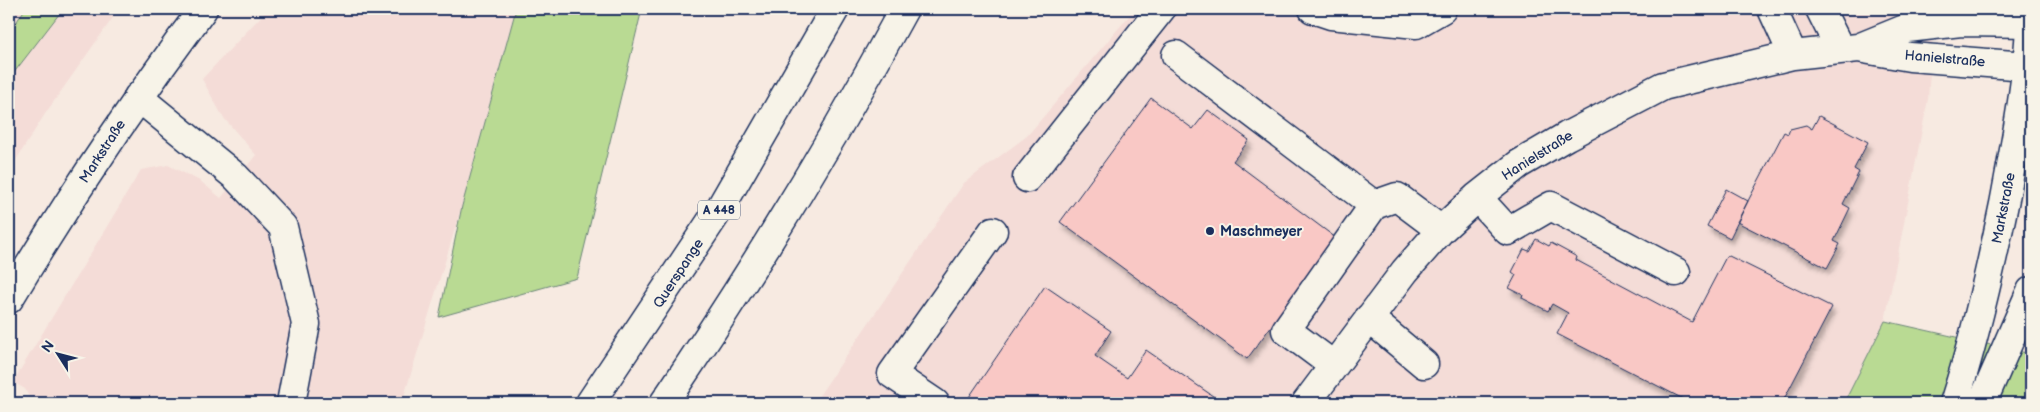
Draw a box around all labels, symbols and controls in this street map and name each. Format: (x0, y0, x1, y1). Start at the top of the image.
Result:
street label: Hanielstraße (1904, 47, 1986, 70)
street label: Markstraße (76, 116, 129, 186)
street label: Hanielstraße (1499, 127, 1576, 184)
street label: Markstraße (1988, 171, 2019, 245)
road number: A 448 (698, 200, 740, 220)
place label: Maschmeyer (1220, 223, 1303, 240)
marker: Maschmeyer (1204, 225, 1216, 237)
street label: Querspange (650, 235, 707, 311)
north arrow (32, 330, 82, 380)
text: N (38, 337, 58, 356)

